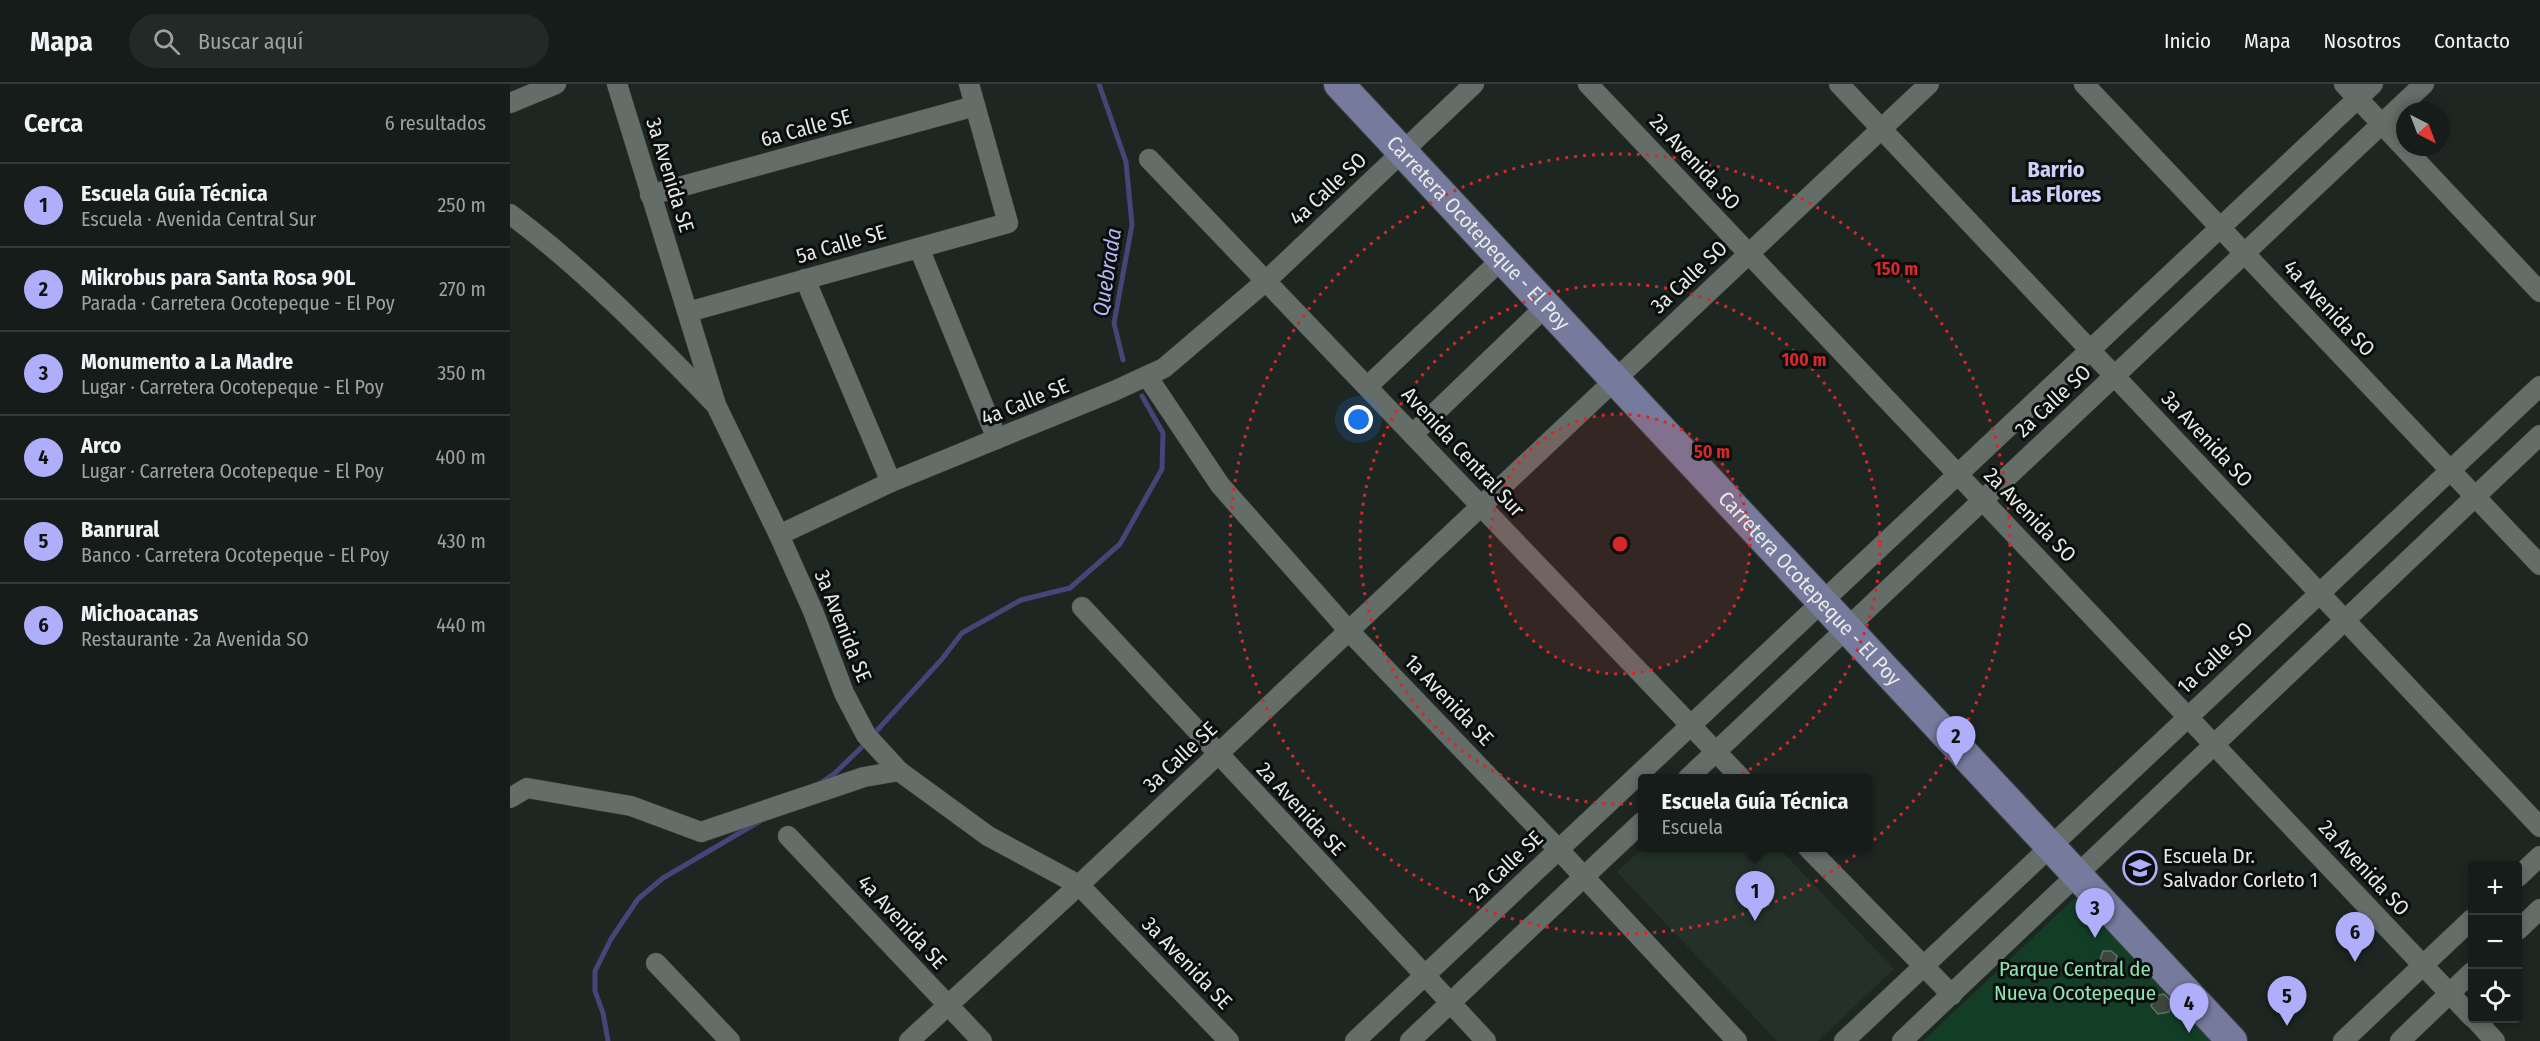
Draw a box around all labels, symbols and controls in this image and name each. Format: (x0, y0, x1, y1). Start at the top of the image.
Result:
search box (129, 14, 549, 68)
text: Mapa (30, 25, 93, 58)
icon: search (150, 25, 183, 58)
text: Buscar aquí (198, 28, 303, 55)
text: Inicio (2164, 28, 2211, 54)
text: Mapa (2244, 28, 2291, 54)
text: Nosotros (2324, 28, 2401, 54)
text: Contacto (2434, 28, 2510, 54)
north arrow (2396, 102, 2450, 156)
street label: 6a Calle SE (758, 103, 854, 153)
text: Cerca (24, 108, 83, 139)
street label: 2a Avenida SO (1644, 109, 1746, 215)
text: 6 resultados (385, 111, 486, 135)
street label: 3a Avenida SE (640, 115, 700, 236)
street label: Carretera Ocotepeque - El Poy (1381, 130, 1576, 336)
street label: 4a Calle SO (1284, 147, 1372, 231)
district label: Barrio Las Flores (2011, 156, 2102, 208)
text: Escuela Guía Técnica (81, 180, 268, 207)
text: 1 (39, 193, 48, 217)
text: 250 m (438, 193, 486, 217)
text: Escuela · Avenida Central Sur (81, 207, 316, 231)
street label: 5a Calle SE (793, 219, 889, 269)
water label: Quebrada (1087, 226, 1127, 318)
street label: 3a Calle SO (1645, 235, 1733, 319)
street label: 4a Avenida SO (2278, 254, 2380, 362)
text: 150 m (1874, 258, 1918, 280)
text: Mikrobus para Santa Rosa 90L (81, 264, 355, 291)
text: 2 (39, 277, 48, 301)
text: 270 m (439, 277, 486, 301)
text: Parada · Carretera Ocotepeque - El Poy (81, 291, 395, 315)
text: Monumento a La Madre (81, 348, 293, 375)
text: 100 m (1782, 349, 1826, 371)
street label: 2a Calle SO (2009, 359, 2097, 443)
text: 3 (39, 361, 48, 385)
text: 350 m (437, 361, 486, 385)
street label: 4a Calle SE (977, 373, 1073, 431)
text: Lugar · Carretera Ocotepeque - El Poy (81, 375, 384, 399)
street label: Avenida Central Sur (1396, 382, 1530, 523)
street label: 3a Avenida SO (2156, 386, 2258, 492)
your location (1344, 405, 1373, 434)
text: Arco (81, 432, 121, 459)
text: 50 m (1694, 441, 1730, 463)
text: 4 (38, 445, 49, 469)
text: 400 m (435, 445, 486, 469)
text: Lugar · Carretera Ocotepeque - El Poy (81, 459, 384, 483)
street label: 2a Avenida SO (1978, 462, 2082, 568)
street label: Carretera Ocotepeque - El Poy (1713, 486, 1907, 692)
text: Banrural (81, 516, 159, 543)
text: 5 (39, 529, 48, 553)
text: 430 m (437, 529, 486, 553)
centre of rings (1610, 534, 1630, 554)
text: Banco · Carretera Ocotepeque - El Poy (81, 543, 389, 567)
street label: 3a Avenida SE (809, 566, 877, 686)
text: Michoacanas (81, 600, 198, 627)
text: 6 (38, 613, 49, 637)
text: 440 m (436, 613, 486, 637)
street label: 1a Calle SO (2172, 616, 2258, 700)
text: Restaurante · 2a Avenida SO (81, 627, 309, 651)
street label: 1a Avenida SE (1399, 649, 1499, 751)
street label: 3a Calle SE (1138, 716, 1223, 798)
pin: 2 (1936, 716, 1976, 766)
street label: 2a Avenida SE (1251, 757, 1351, 861)
popup (1638, 774, 1872, 852)
text: Escuela Guía Técnica (1662, 788, 1848, 815)
text: Escuela (1662, 815, 1723, 839)
street label: 2a Avenida SO (2313, 815, 2415, 921)
street label: 2a Calle SE (1464, 825, 1548, 907)
place label: Escuela Dr. Salvador Corleto 1 (2163, 843, 2318, 893)
school or university icon: Escuela Dr. Salvador Corleto 1 (2122, 850, 2158, 886)
map controls (2468, 861, 2522, 1023)
button: + (2468, 861, 2522, 915)
street label: 4a Avenida SE (852, 870, 952, 975)
pin: 1 (1736, 872, 1774, 921)
pin: 3 (2076, 888, 2114, 938)
street label: 3a Avenida SE (1136, 911, 1238, 1015)
pin: 6 (2336, 912, 2374, 962)
button: − (2468, 915, 2522, 969)
park label: Parque Central de Nueva Ocotepeque (1994, 956, 2156, 1006)
button: locate (2468, 969, 2522, 1023)
pin: 5 (2268, 976, 2306, 1026)
pin: 4 (2170, 984, 2208, 1033)

